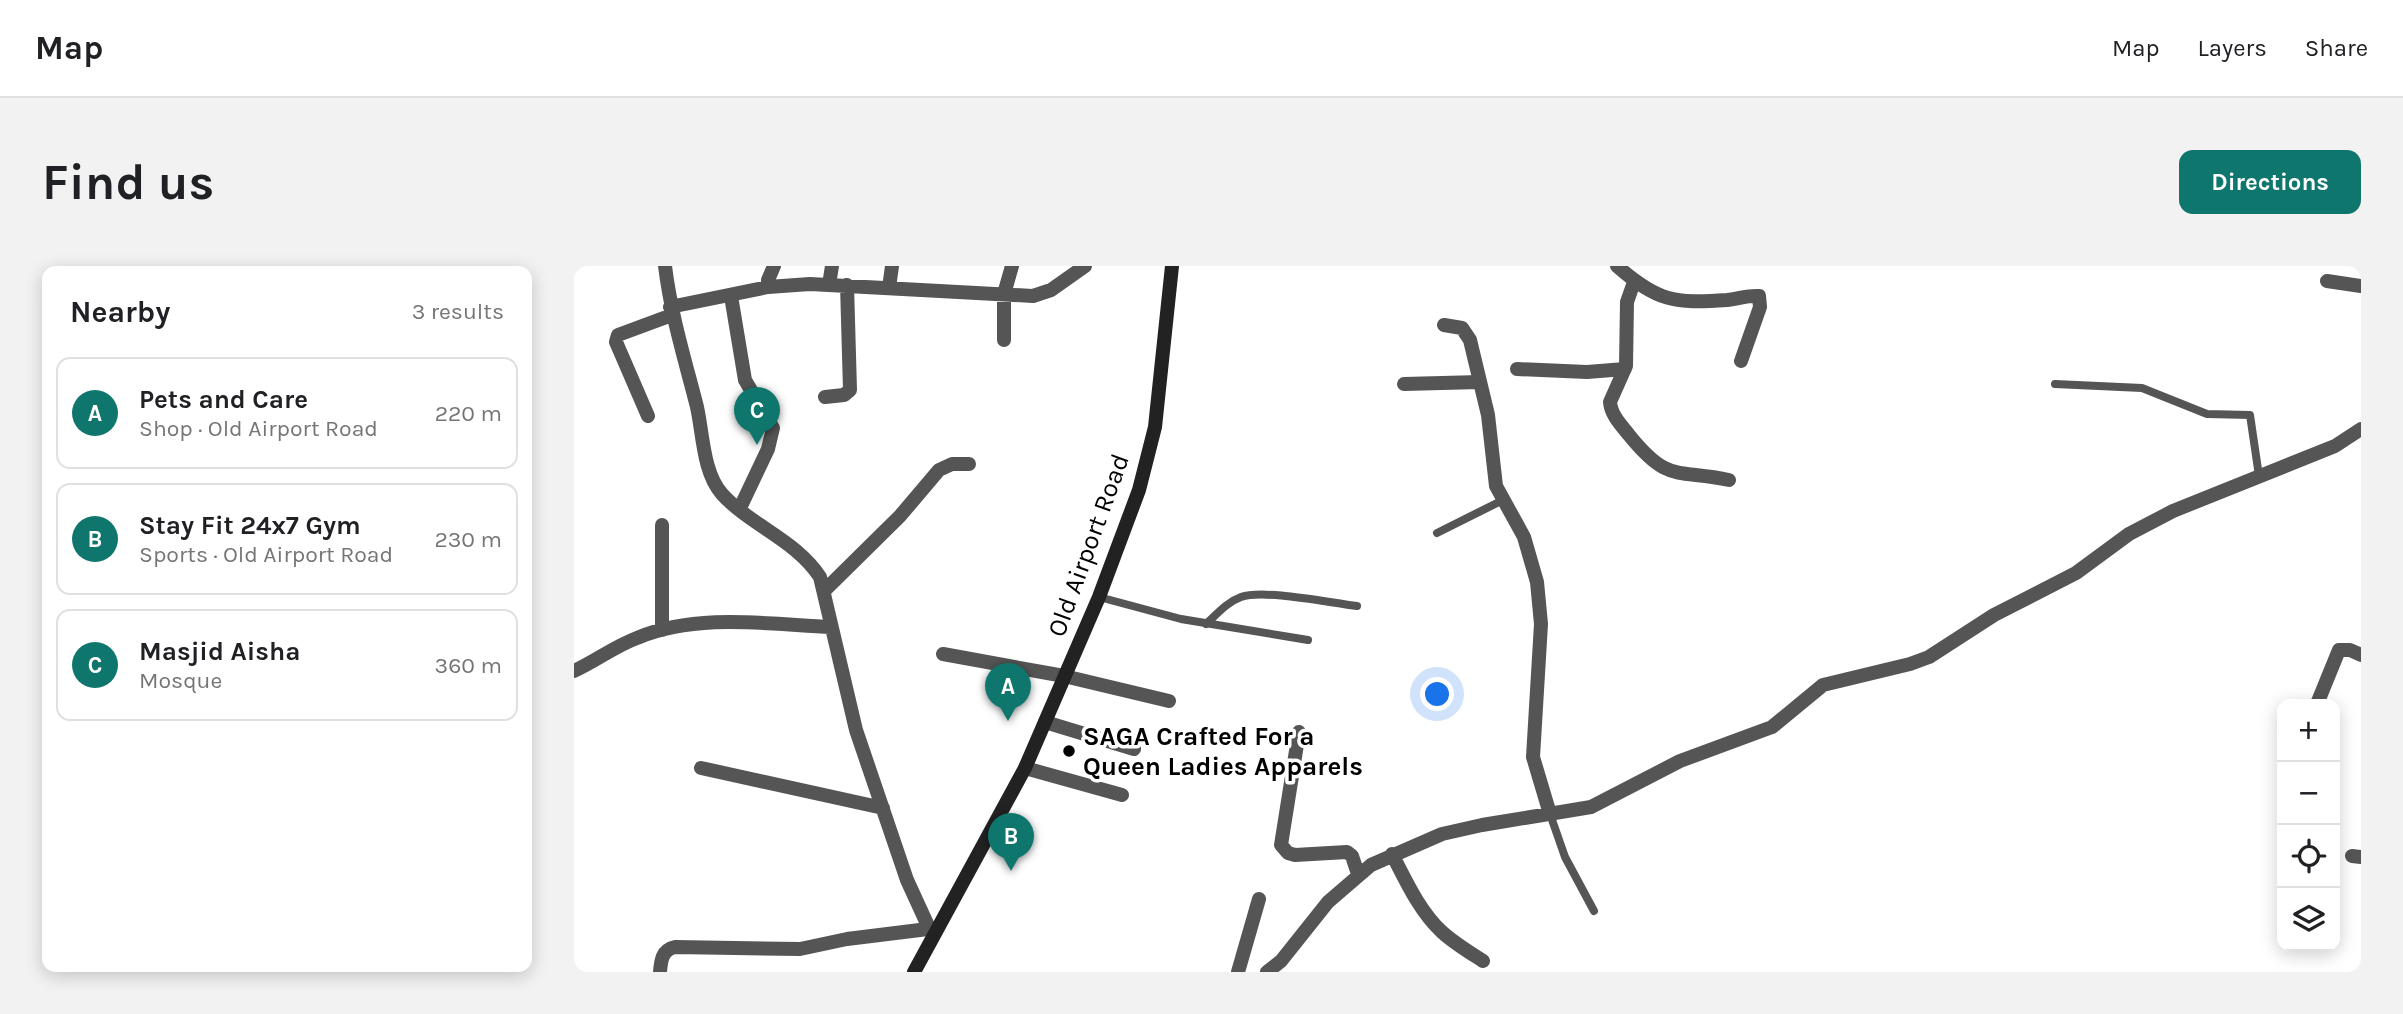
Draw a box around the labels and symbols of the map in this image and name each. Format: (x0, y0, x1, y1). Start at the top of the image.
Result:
pin: C (734, 387, 780, 445)
street label: Old Airport Road (1041, 449, 1136, 641)
pin: A (985, 663, 1031, 721)
your location (1420, 677, 1454, 711)
place label: SAGA Crafted For a Queen Ladies Apparels (1083, 721, 1363, 782)
marker: SAGA Crafted For a Queen Ladies Apparels (1061, 743, 1077, 759)
pin: B (988, 813, 1034, 871)

